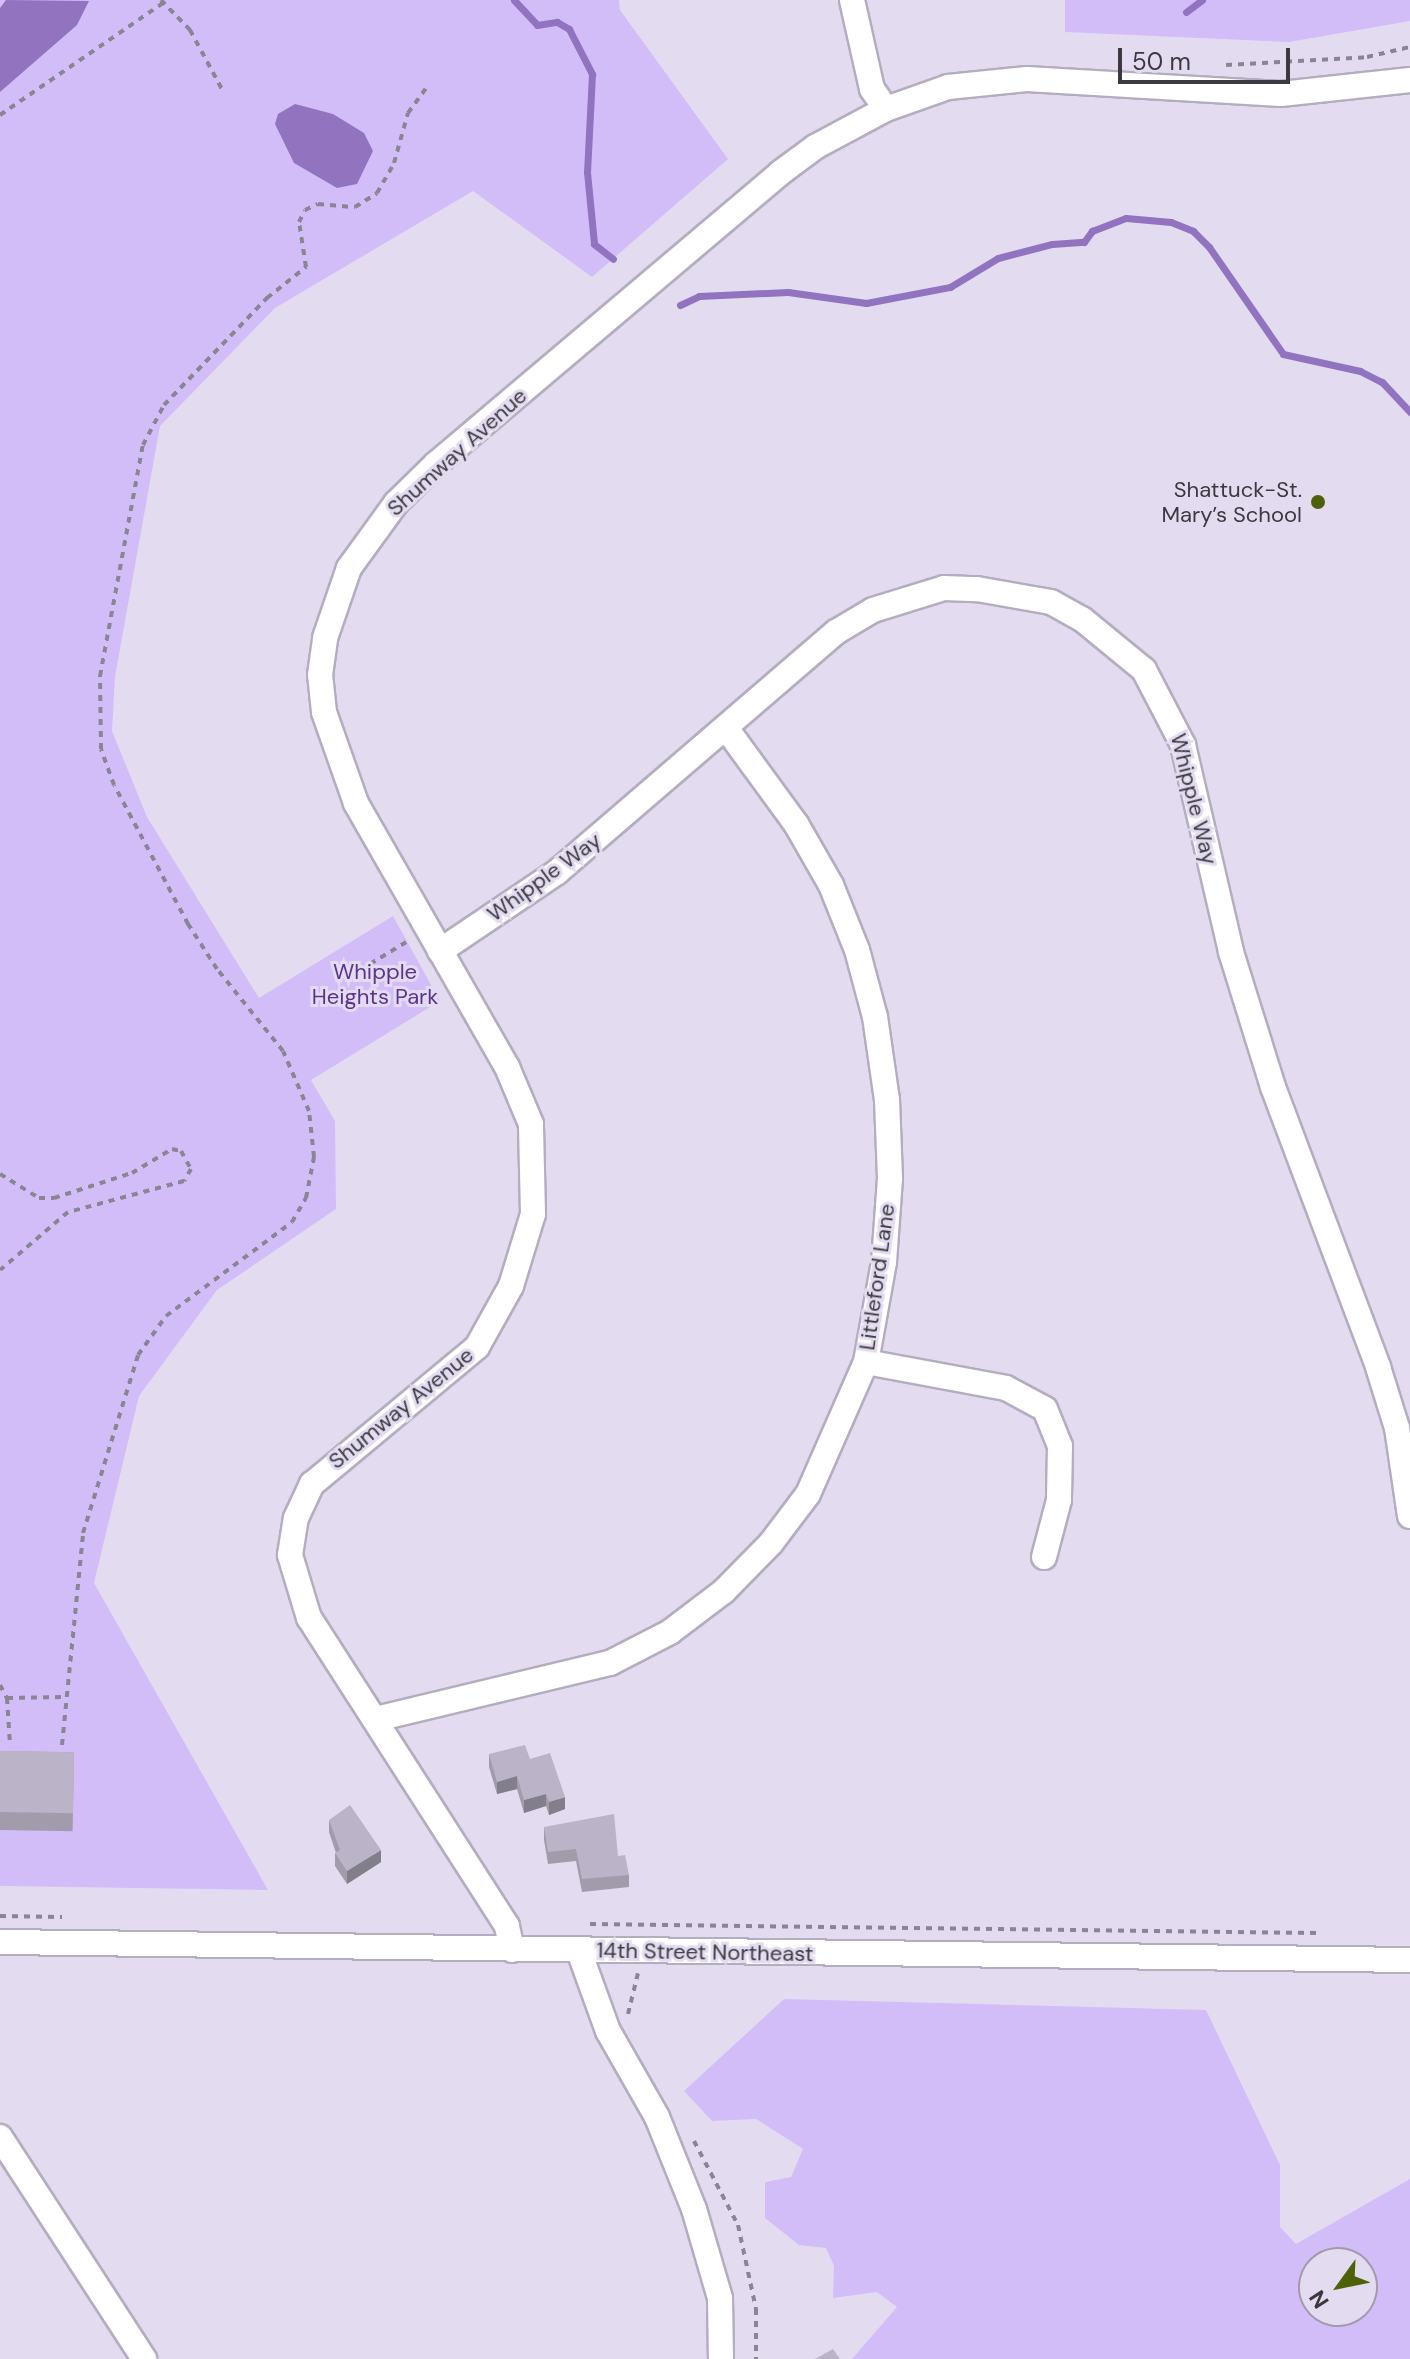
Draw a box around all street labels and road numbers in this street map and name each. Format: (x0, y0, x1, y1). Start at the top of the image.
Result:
street label: Shumway Avenue (382, 382, 532, 522)
street label: Whipple Way (1165, 731, 1223, 867)
street label: Whipple Way (482, 827, 606, 927)
street label: Littleford Lane (854, 1202, 900, 1352)
street label: Shumway Avenue (323, 1342, 479, 1474)
street label: 14th Street Northeast (596, 1937, 814, 1967)

